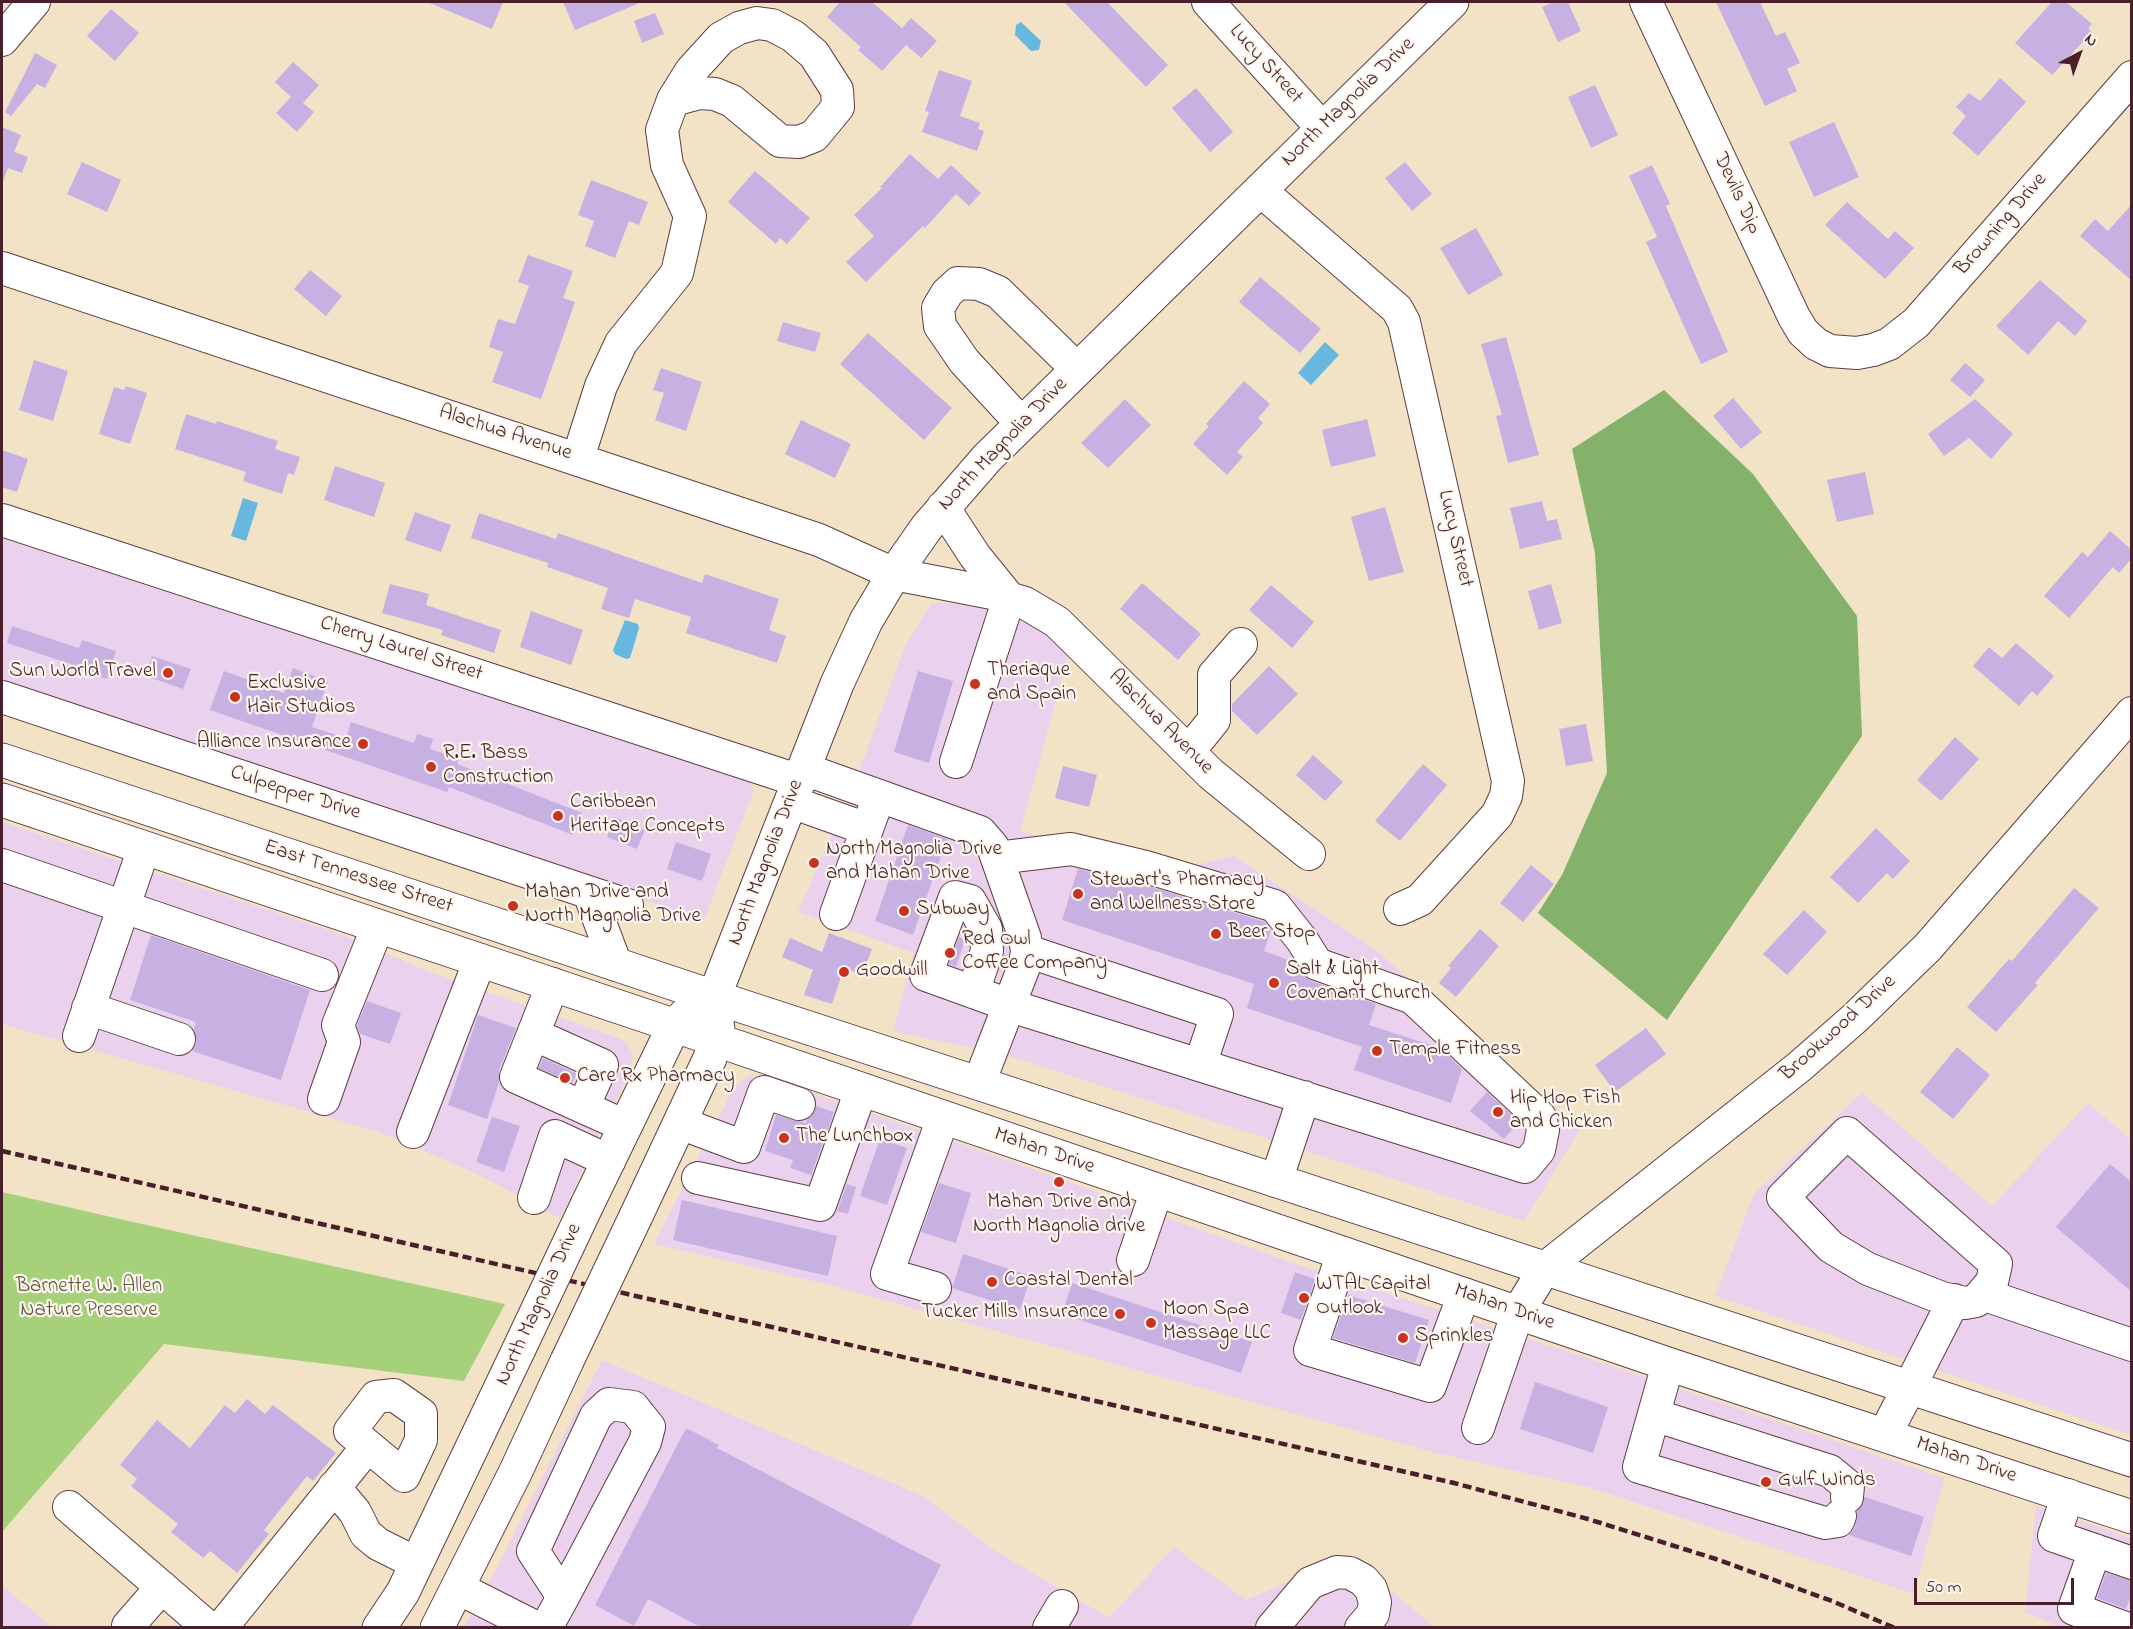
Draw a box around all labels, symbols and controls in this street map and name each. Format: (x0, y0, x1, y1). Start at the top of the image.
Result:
street label: Lucy Street (1223, 20, 1307, 110)
north arrow (2049, 24, 2109, 84)
text: N (2079, 28, 2103, 53)
street label: North Magnolia Drive (1277, 33, 1421, 173)
street label: Devils Dip (1706, 149, 1766, 239)
street label: Browning Drive (1950, 168, 2054, 282)
street label: North Magnolia Drive (934, 373, 1074, 517)
street label: Alachua Avenue (435, 401, 575, 467)
street label: Lucy Street (1431, 488, 1477, 590)
street label: Cherry Laurel Street (316, 612, 486, 688)
place label: Theriaque and Spain (987, 659, 1076, 709)
place label: Sun World Travel (9, 660, 156, 686)
street label: Alachua Avenue (1102, 665, 1218, 781)
marker: Sun World Travel (161, 666, 175, 680)
place label: Exclusive Hair Studios (247, 672, 356, 722)
marker: Theriaque and Spain (968, 677, 982, 691)
marker: Exclusive Hair Studios (228, 690, 242, 704)
place label: Alliance Insurance (197, 731, 351, 757)
marker: Alliance Insurance (356, 737, 370, 751)
place label: R.E. Bass Construction (443, 742, 553, 792)
marker: R.E. Bass Construction (424, 760, 438, 774)
street label: Culpepper Drive (227, 761, 363, 827)
street label: North Magnolia Drive (724, 776, 810, 950)
place label: Caribbean Heritage Concepts (570, 791, 725, 841)
marker: Caribbean Heritage Concepts (551, 809, 565, 823)
street label: East Tennessee Street (260, 836, 456, 920)
place label: North Magnolia Drive and Mahan Drive (826, 838, 1002, 888)
marker: North Magnolia Drive and Mahan Drive (807, 856, 821, 870)
place label: Stewart's Pharmacy and Wellness Store (1090, 869, 1264, 919)
place label: Mahan Drive and North Magnolia Drive (525, 881, 701, 931)
marker: Stewart's Pharmacy and Wellness Store (1071, 887, 1085, 901)
place label: Subway (916, 898, 989, 924)
marker: Mahan Drive and North Magnolia Drive (506, 899, 520, 913)
marker: Subway (897, 904, 911, 918)
place label: Beer Stop (1228, 921, 1316, 947)
marker: Beer Stop (1209, 927, 1223, 941)
place label: Red Owl Coffee Company (962, 928, 1107, 978)
marker: Red Owl Coffee Company (943, 946, 957, 960)
place label: Salt & Light Covenant Church (1286, 958, 1430, 1008)
place label: Goodwill (856, 959, 927, 985)
marker: Goodwill (837, 965, 851, 979)
street label: Brookwood Drive (1776, 970, 1902, 1088)
marker: Salt & Light Covenant Church (1267, 976, 1281, 990)
place label: Temple Fitness (1389, 1038, 1521, 1064)
marker: Temple Fitness (1370, 1044, 1384, 1058)
place label: Care Rx Pharmacy (577, 1065, 735, 1091)
marker: Care Rx Pharmacy (558, 1071, 572, 1085)
place label: Hip Hop Fish and Chicken (1510, 1087, 1621, 1137)
marker: Hip Hop Fish and Chicken (1491, 1105, 1505, 1119)
street label: Mahan Drive (990, 1123, 1098, 1181)
place label: The Lunchbox (796, 1125, 913, 1151)
marker: The Lunchbox (777, 1131, 791, 1145)
marker: Mahan Drive and North Magnolia drive (1052, 1175, 1066, 1189)
place label: Mahan Drive and North Magnolia drive (973, 1191, 1145, 1241)
street label: North Magnolia Drive (491, 1220, 589, 1390)
place label: Coastal Dental (1004, 1269, 1133, 1295)
place label: WTAL Capital Outlook (1316, 1273, 1430, 1323)
park label: Barnette W. Allen Nature Preserve (16, 1275, 162, 1325)
marker: Coastal Dental (985, 1275, 999, 1289)
street label: Mahan Drive (1450, 1279, 1558, 1337)
marker: WTAL Capital Outlook (1297, 1291, 1311, 1305)
place label: Moon Spa Massage LLC (1163, 1298, 1271, 1348)
place label: Tucker Mills Insurance (921, 1301, 1108, 1327)
marker: Tucker Mills Insurance (1113, 1307, 1127, 1321)
marker: Moon Spa Massage LLC (1144, 1316, 1158, 1330)
place label: Sprinkles (1415, 1325, 1493, 1351)
marker: Sprinkles (1396, 1331, 1410, 1345)
street label: Mahan Drive (1912, 1432, 2020, 1490)
place label: Gulf Winds (1778, 1469, 1876, 1495)
marker: Gulf Winds (1759, 1475, 1773, 1489)
scale bar (1917, 1566, 2078, 1604)
text: 50 m (1925, 1575, 1962, 1601)

